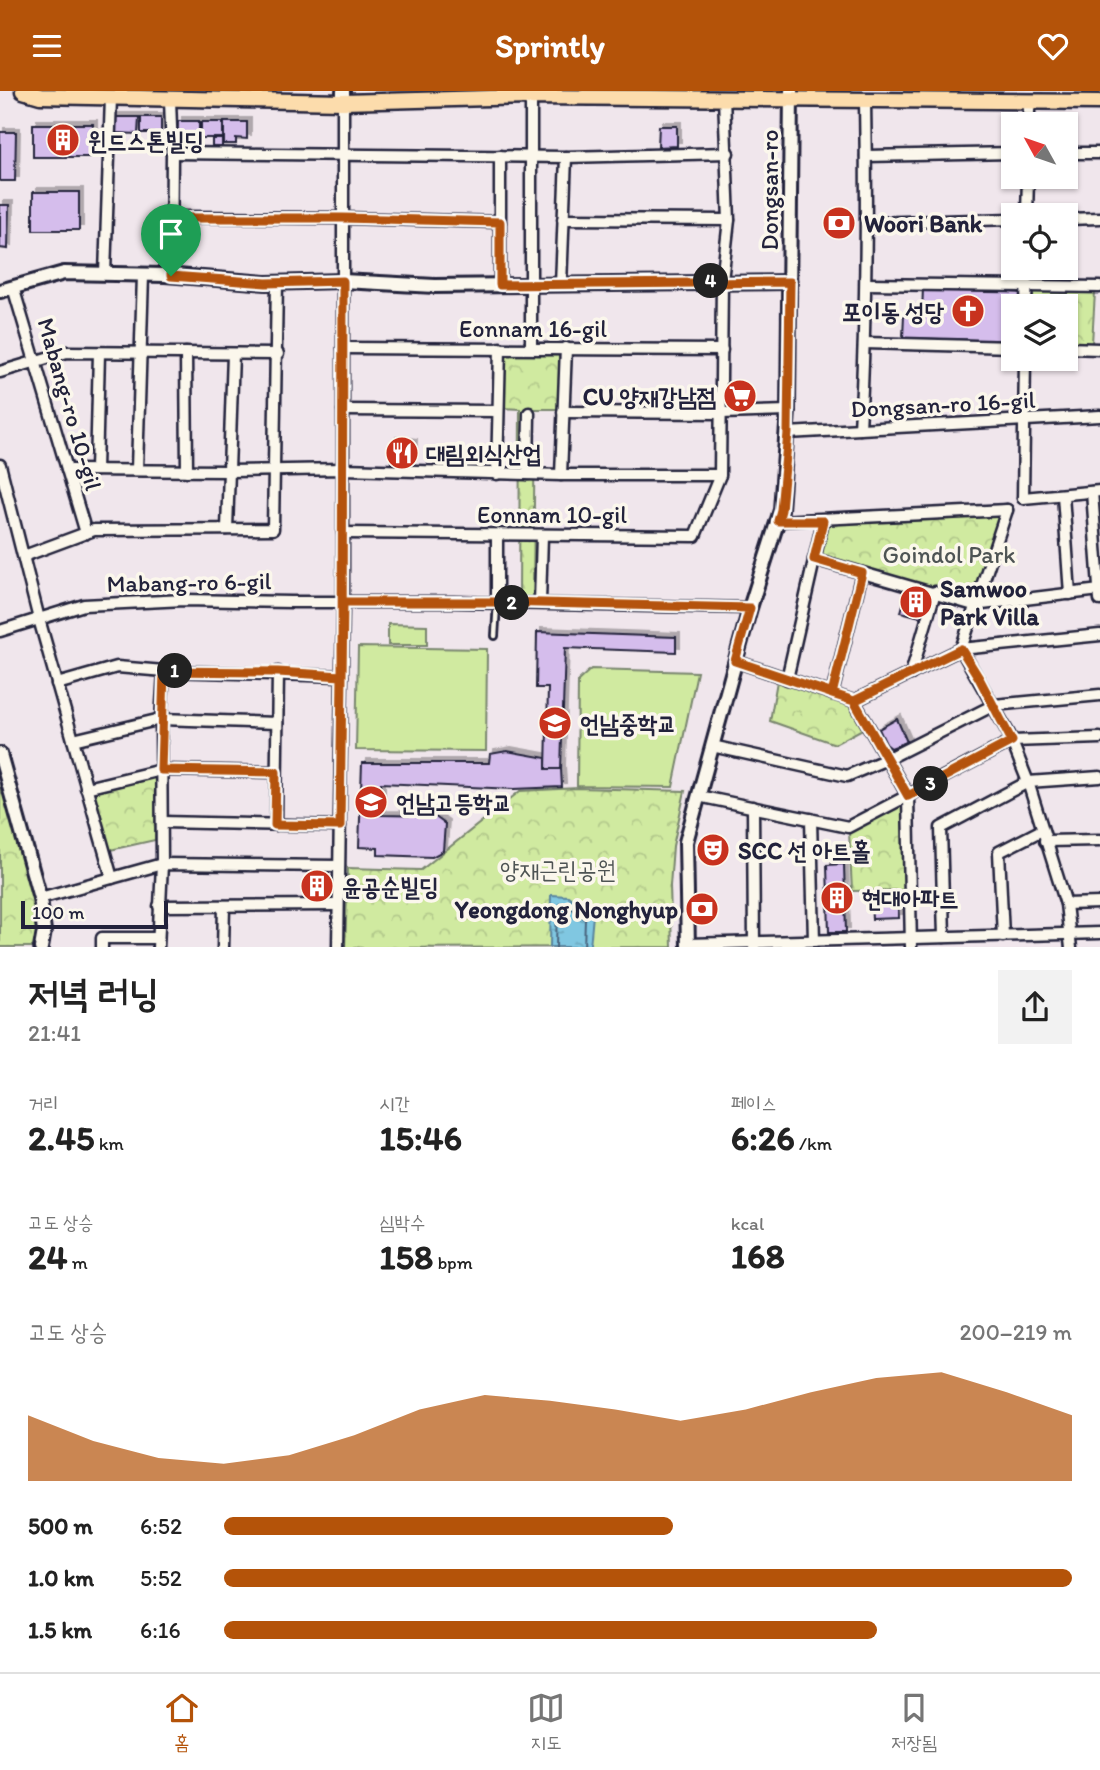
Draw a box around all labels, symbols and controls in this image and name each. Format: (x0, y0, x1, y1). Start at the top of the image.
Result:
icon: menu (28, 27, 66, 65)
text: Sprintly (495, 27, 605, 65)
icon: heart (1034, 27, 1072, 65)
north arrow (1001, 112, 1078, 189)
map controls (1001, 112, 1078, 371)
building icon: 윈드스톤빌딩 (44, 121, 82, 159)
place label: 윈드스톤빌딩 (88, 126, 204, 155)
street label: Dongsan-ro (755, 130, 784, 250)
button: locate (1001, 203, 1078, 280)
pin (141, 204, 201, 276)
bank icon: Woori Bank (820, 204, 858, 242)
place label: Woori Bank (864, 209, 983, 238)
icon: arrive (152, 215, 190, 253)
pin: 4 (694, 263, 728, 299)
text: 4 (705, 269, 716, 292)
church icon: 포이동 성당 (949, 292, 987, 330)
button: layers (1001, 294, 1078, 371)
place label: 포이동 성당 (842, 297, 945, 326)
street label: Mabang-ro 10-gil (32, 314, 109, 494)
street label: Eonnam 16-gil (459, 314, 607, 343)
supermarket icon: CU 양재강남점 (721, 377, 759, 415)
place label: CU 양재강남점 (583, 382, 716, 411)
street label: Dongsan-ro 16-gil (850, 385, 1036, 423)
restaurant icon: 대림외식산업 (383, 434, 421, 472)
place label: 대림외식산업 (426, 439, 542, 468)
street label: Eonnam 10-gil (477, 500, 627, 529)
park label: Goindol Park (883, 540, 1015, 569)
street label: Mabang-ro 6-gil (106, 566, 272, 598)
place label: Samwoo Park Villa (940, 574, 1039, 631)
building icon: Samwoo Park Villa (897, 583, 935, 621)
pin: 2 (494, 585, 530, 621)
text: 2 (507, 591, 517, 614)
pin: 1 (158, 653, 192, 689)
text: 1 (170, 659, 179, 682)
school or university icon: 언남중학교 (536, 704, 574, 742)
place label: 언남중학교 (580, 709, 677, 738)
pin: 3 (914, 767, 948, 801)
text: 3 (925, 772, 936, 795)
school or university icon: 언남고등학교 (352, 783, 390, 821)
place label: 언남고등학교 (396, 788, 512, 817)
theatre icon: SCC 선 아트홀 (694, 831, 732, 869)
place label: SCC 선 아트홀 (738, 836, 870, 865)
park label: 양재근린공원 (500, 855, 616, 884)
building icon: 윤공순빌딩 (298, 867, 336, 905)
place label: 윤공순빌딩 (342, 872, 439, 901)
building icon: 현대아파트 (818, 879, 856, 917)
place label: 현대아파트 (862, 884, 959, 913)
bank icon: Yeongdong Nonghyup (683, 890, 721, 928)
place label: Yeongdong Nonghyup (454, 895, 678, 925)
scale bar (21, 899, 168, 930)
text: 100 m (32, 901, 84, 924)
text: 저녁 러닝 (28, 970, 159, 1016)
button: share (998, 970, 1072, 1044)
text: 21:41 (28, 1019, 81, 1047)
text: 거리 (28, 1092, 59, 1115)
text: 시간 (379, 1092, 410, 1115)
text: 페이스 (731, 1092, 777, 1115)
text: 2.45 (28, 1117, 94, 1159)
text: 15:46 (379, 1117, 462, 1159)
text: 6:26 (731, 1117, 795, 1159)
text: km (94, 1132, 124, 1155)
text: /km (795, 1132, 832, 1155)
text: 고도 상승 (28, 1211, 93, 1234)
text: 심박수 (379, 1211, 425, 1234)
text: kcal (731, 1212, 764, 1235)
text: 168 (731, 1235, 785, 1277)
text: 24 (28, 1236, 67, 1278)
text: 158 (379, 1236, 433, 1278)
text: m (67, 1251, 88, 1274)
text: bpm (433, 1251, 473, 1274)
text: 고도 상승 (28, 1318, 107, 1346)
text: 200–219 m (959, 1318, 1072, 1346)
text: 500 m (28, 1512, 93, 1540)
text: 6:52 (140, 1512, 182, 1540)
text: 1.0 km (28, 1564, 94, 1592)
text: 5:52 (140, 1564, 182, 1592)
text: 1.5 km (28, 1616, 92, 1644)
text: 6:16 (140, 1616, 181, 1644)
tab: 홈 (163, 1689, 201, 1756)
tab: 지도 (527, 1689, 565, 1756)
tab: 저장됨 (891, 1689, 937, 1756)

